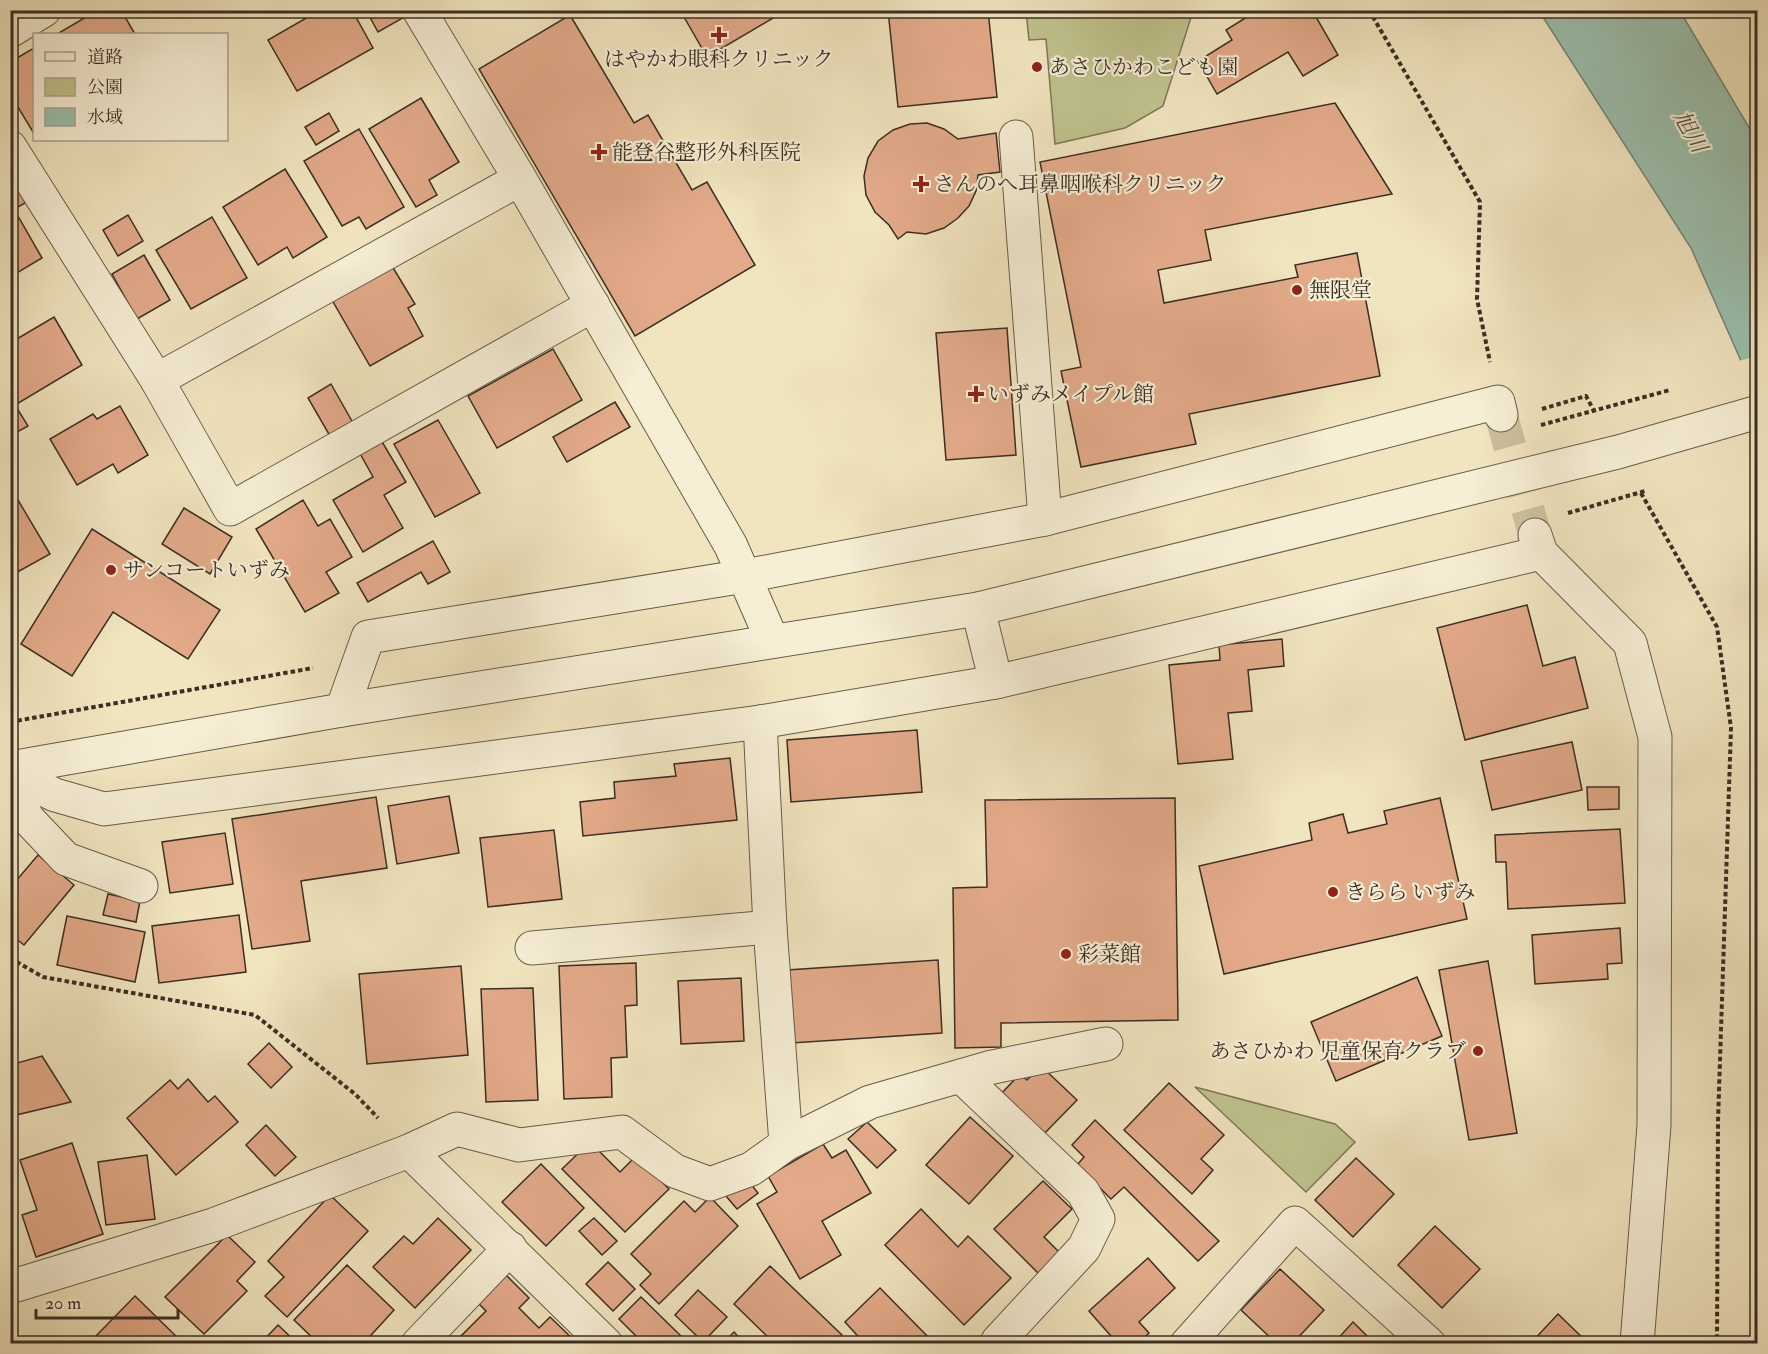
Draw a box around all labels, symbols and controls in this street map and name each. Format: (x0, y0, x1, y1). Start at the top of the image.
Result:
marker: はやかわ眼科クリニック (710, 26, 728, 44)
legend (33, 33, 228, 141)
text: 道路 (87, 46, 123, 69)
place label: はやかわ眼科クリニック (604, 46, 834, 73)
place label: あさひかわこども園 (1049, 54, 1238, 81)
marker: あさひかわこども園 (1030, 60, 1044, 74)
text: 公園 (87, 76, 123, 99)
water label: 旭川 (1667, 105, 1714, 159)
text: 水域 (87, 106, 123, 129)
place label: 能登谷整形外科医院 (612, 139, 801, 166)
marker: 能登谷整形外科医院 (590, 143, 608, 161)
place label: さんのへ耳鼻咽喉科クリニック (934, 171, 1227, 198)
marker: さんのへ耳鼻咽喉科クリニック (912, 175, 930, 193)
place label: 無限堂 (1309, 277, 1372, 304)
marker: 無限堂 (1290, 283, 1304, 297)
place label: いずみメイプル館 (988, 381, 1154, 408)
marker: いずみメイプル館 (969, 387, 983, 401)
place label: サンコートいずみ (123, 557, 290, 584)
marker: サンコートいずみ (104, 563, 118, 577)
place label: きらら いずみ (1345, 879, 1475, 906)
marker: きらら いずみ (1326, 885, 1340, 899)
place label: 彩菜館 (1078, 941, 1141, 968)
marker: 彩菜館 (1059, 947, 1073, 961)
place label: あさひかわ 児童保育クラブ (1210, 1038, 1466, 1065)
marker: あさひかわ 児童保育クラブ (1471, 1044, 1485, 1058)
scale bar (36, 1282, 178, 1320)
text: 20 m (45, 1292, 81, 1315)

